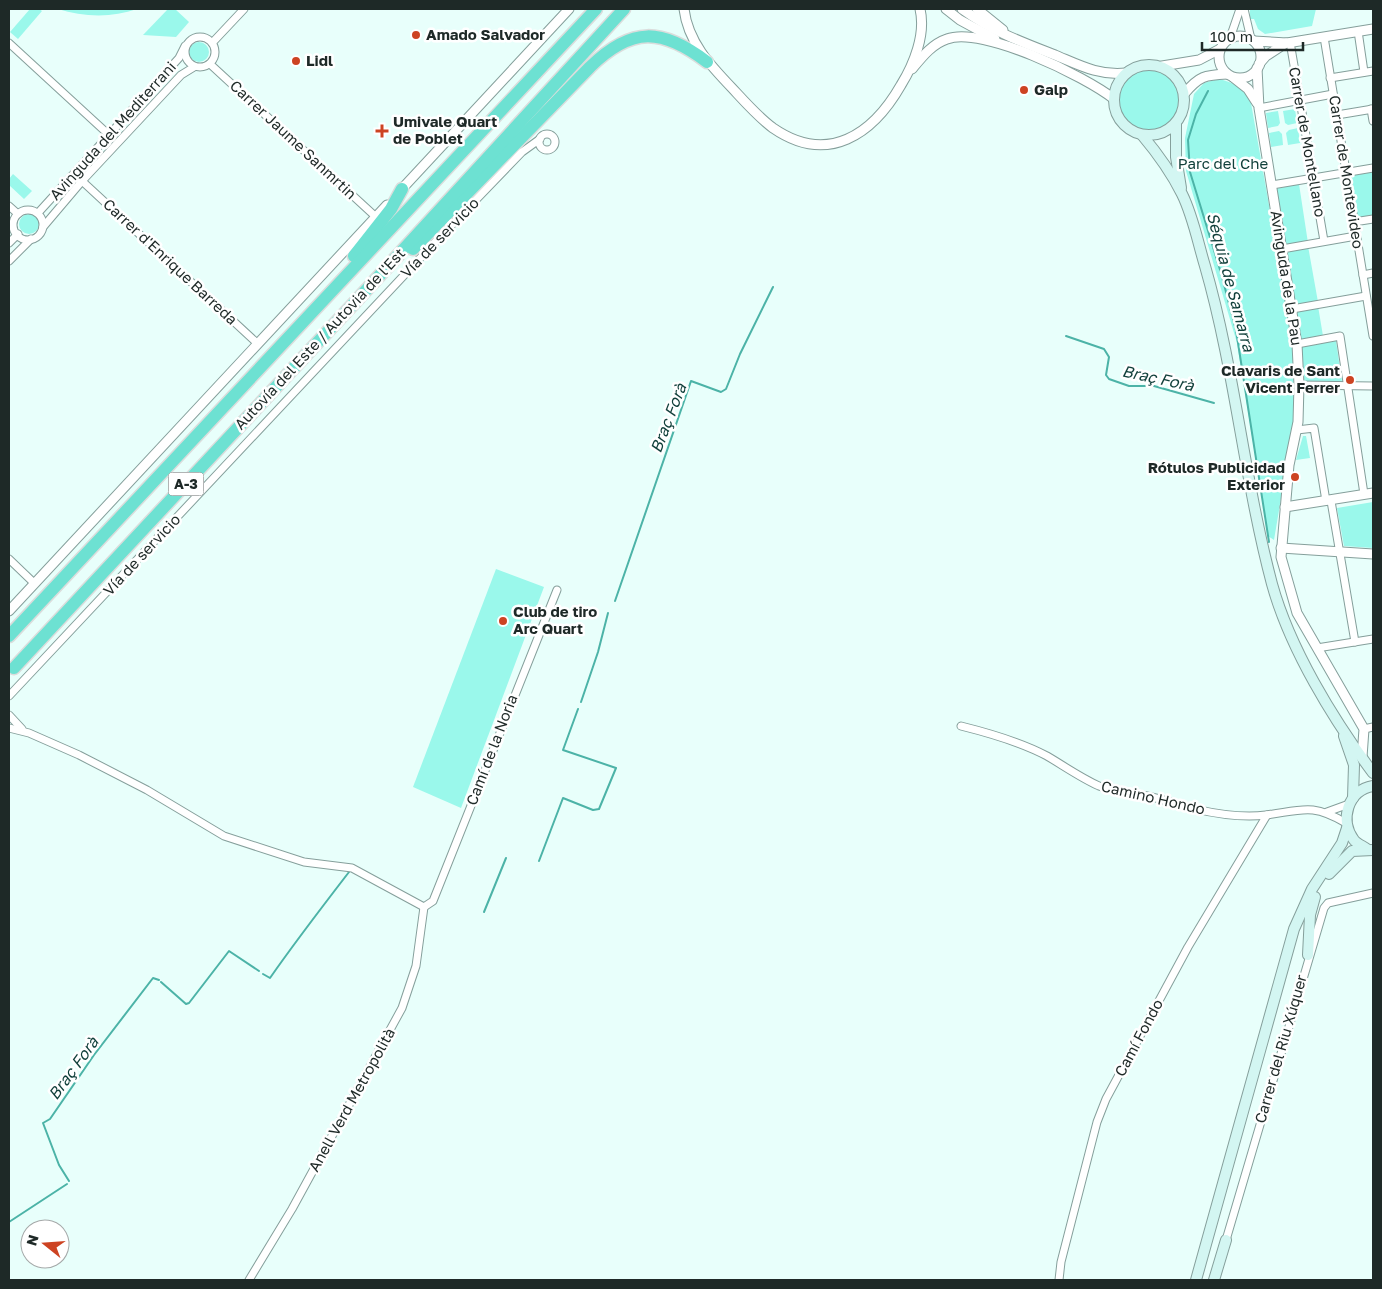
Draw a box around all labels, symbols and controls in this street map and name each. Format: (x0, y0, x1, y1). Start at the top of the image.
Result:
scale bar (1202, 20, 1303, 52)
place label: Amado Salvador (426, 25, 545, 43)
text: 100 m (1210, 27, 1253, 45)
marker: Amado Salvador (410, 29, 422, 41)
place label: Lidl (306, 51, 333, 69)
marker: Lidl (290, 55, 302, 67)
street label: Avinguda del Mediterrani (45, 57, 179, 203)
street label: Carrer de Montellano (1286, 65, 1330, 218)
street label: Carrer Jaume Sanmrtin (227, 76, 361, 202)
place label: Galp (1034, 80, 1068, 98)
marker: Galp (1018, 84, 1030, 96)
street label: Carrer de Montevideo (1326, 94, 1368, 250)
place label: Umivale Quart de Poblet (393, 112, 497, 147)
marker: Umivale Quart de Poblet (375, 124, 389, 138)
park label: Parc del Che (1178, 154, 1268, 172)
street label: Vía de servicio (396, 193, 482, 281)
street label: Carrer d'Enrique Barreda (100, 194, 241, 328)
street label: Avinguda de la Pau (1267, 209, 1307, 347)
water label: Séquia de Samarra (1203, 210, 1259, 355)
street label: Autovía del Este / Autovia de l'Est (230, 244, 408, 433)
water label: Braç Forà (1120, 361, 1197, 396)
place label: Clavaris de Sant Vicent Ferrer (1221, 361, 1340, 396)
marker: Clavaris de Sant Vicent Ferrer (1344, 374, 1356, 386)
water label: Braç Forà (646, 380, 691, 455)
place label: Rótulos Publicidad Exterior (1148, 458, 1285, 493)
marker: Rótulos Publicidad Exterior (1289, 471, 1301, 483)
road number: A-3 (168, 472, 204, 496)
street label: Vía de servicio (99, 510, 184, 599)
place label: Club de tiro Arc Quart (513, 602, 597, 637)
marker: Club de tiro Arc Quart (497, 615, 509, 627)
street label: Camí de la Noria (462, 692, 520, 808)
street label: Camino Hondo (1100, 776, 1207, 818)
street label: Carrer del Riu Xúquer (1250, 972, 1310, 1125)
street label: Camí Fondo (1110, 996, 1166, 1079)
street label: Anell Verd Metropolità (304, 1024, 398, 1175)
water label: Braç Forà (44, 1032, 103, 1103)
north arrow (20, 1219, 70, 1269)
text: N (22, 1232, 42, 1248)

